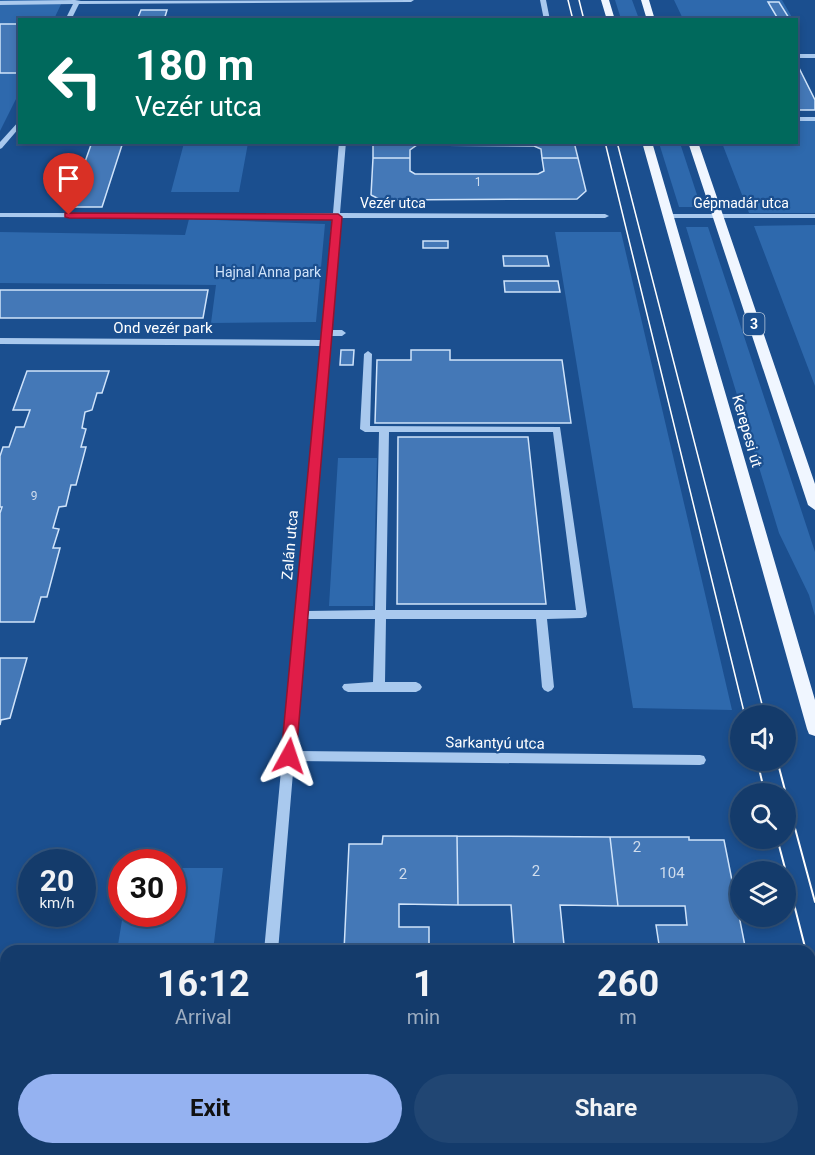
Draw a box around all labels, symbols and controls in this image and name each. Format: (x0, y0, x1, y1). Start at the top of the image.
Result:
text: 180 m (135, 41, 254, 90)
icon: left (36, 42, 114, 120)
text: Vezér utca (135, 91, 262, 123)
pin (43, 153, 94, 215)
icon: arrive (52, 162, 85, 195)
house number: 1 (475, 175, 481, 189)
street label: Vezér utca (360, 195, 426, 211)
street label: Gépmadár utca (693, 195, 789, 211)
park label: Hajnal Anna park (215, 264, 322, 280)
road number: 3 (744, 313, 764, 335)
street label: Ond vezér park (113, 319, 213, 337)
street label: Kerepesi út (728, 393, 766, 469)
house number: 9 (31, 489, 37, 503)
street label: Zalán utca (278, 509, 302, 581)
map controls (730, 705, 796, 927)
button: sound (730, 705, 796, 771)
position arrow (257, 724, 321, 788)
street label: Sarkantyú utca (445, 733, 545, 753)
button: search (730, 783, 796, 849)
house number: 2 (633, 838, 641, 856)
speed limit sign: 30 (108, 849, 186, 927)
button: layers (730, 861, 796, 927)
house number: 2 (532, 862, 540, 880)
text: 20 (40, 863, 74, 898)
house number: 104 (659, 864, 685, 882)
house number: 2 (399, 865, 407, 883)
text: km/h (39, 894, 75, 912)
text: 16:12 (157, 963, 250, 1005)
text: 1 (413, 963, 434, 1005)
text: 260 (597, 963, 659, 1005)
text: Arrival (175, 1005, 232, 1029)
text: min (407, 1005, 440, 1029)
text: m (619, 1005, 637, 1029)
button: Exit (18, 1074, 402, 1143)
button: Share (414, 1074, 798, 1143)

